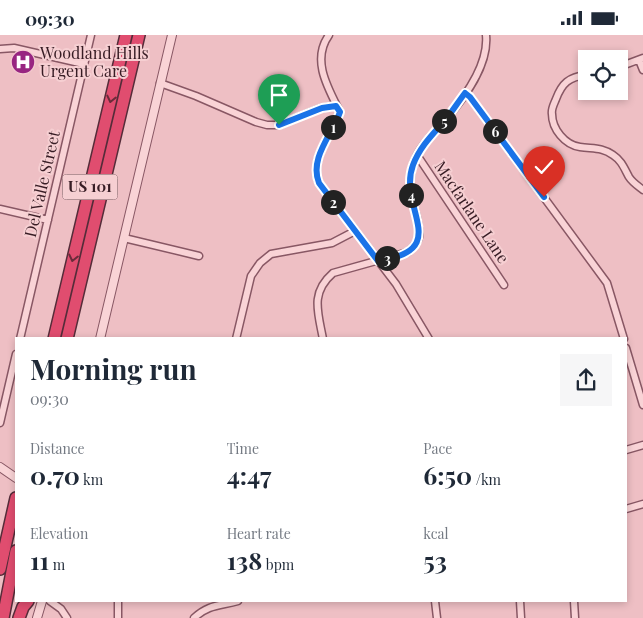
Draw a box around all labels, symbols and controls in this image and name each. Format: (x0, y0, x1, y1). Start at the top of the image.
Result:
text: 09:30 (25, 5, 75, 31)
place label: Woodland Hills Urgent Care (39, 42, 149, 81)
hospital icon: Woodland Hills Urgent Care (10, 49, 36, 75)
map controls (578, 50, 628, 100)
button: locate (578, 50, 628, 100)
pin (258, 74, 300, 125)
icon: arrive (265, 81, 293, 109)
one-way arrow (106, 95, 117, 104)
pin: 5 (432, 109, 456, 133)
text: 5 (441, 112, 448, 131)
pin: 1 (320, 115, 346, 139)
text: 1 (331, 118, 336, 137)
pin: 6 (482, 119, 508, 143)
text: 6 (492, 122, 499, 141)
street label: Del Valle Street (19, 128, 64, 239)
pin (523, 146, 565, 197)
icon: check (530, 153, 558, 181)
street label: Macfarlane Lane (430, 157, 514, 267)
road number: US 101 (62, 175, 118, 199)
pin: 4 (398, 183, 424, 207)
text: 4 (408, 186, 415, 205)
pin: 2 (320, 189, 346, 215)
text: 2 (330, 193, 337, 212)
pin: 3 (374, 245, 400, 271)
text: 3 (384, 249, 391, 268)
one-way arrow (68, 253, 79, 262)
text: Morning run (30, 350, 197, 387)
button: share (560, 354, 612, 406)
text: 09:30 (30, 388, 69, 409)
text: Distance (30, 439, 85, 458)
text: Time (227, 439, 259, 458)
text: Pace (423, 439, 452, 458)
text: 0.70 (30, 458, 80, 491)
text: 4:47 (227, 458, 271, 491)
text: 6:50 (423, 458, 472, 491)
text: km (80, 470, 103, 489)
text: /km (472, 470, 501, 489)
text: Elevation (30, 524, 88, 543)
text: Heart rate (227, 524, 291, 543)
text: kcal (423, 524, 448, 543)
text: 11 (30, 543, 49, 576)
text: 138 (227, 543, 262, 576)
text: 53 (423, 543, 447, 576)
text: m (49, 555, 65, 574)
text: bpm (262, 555, 294, 574)

